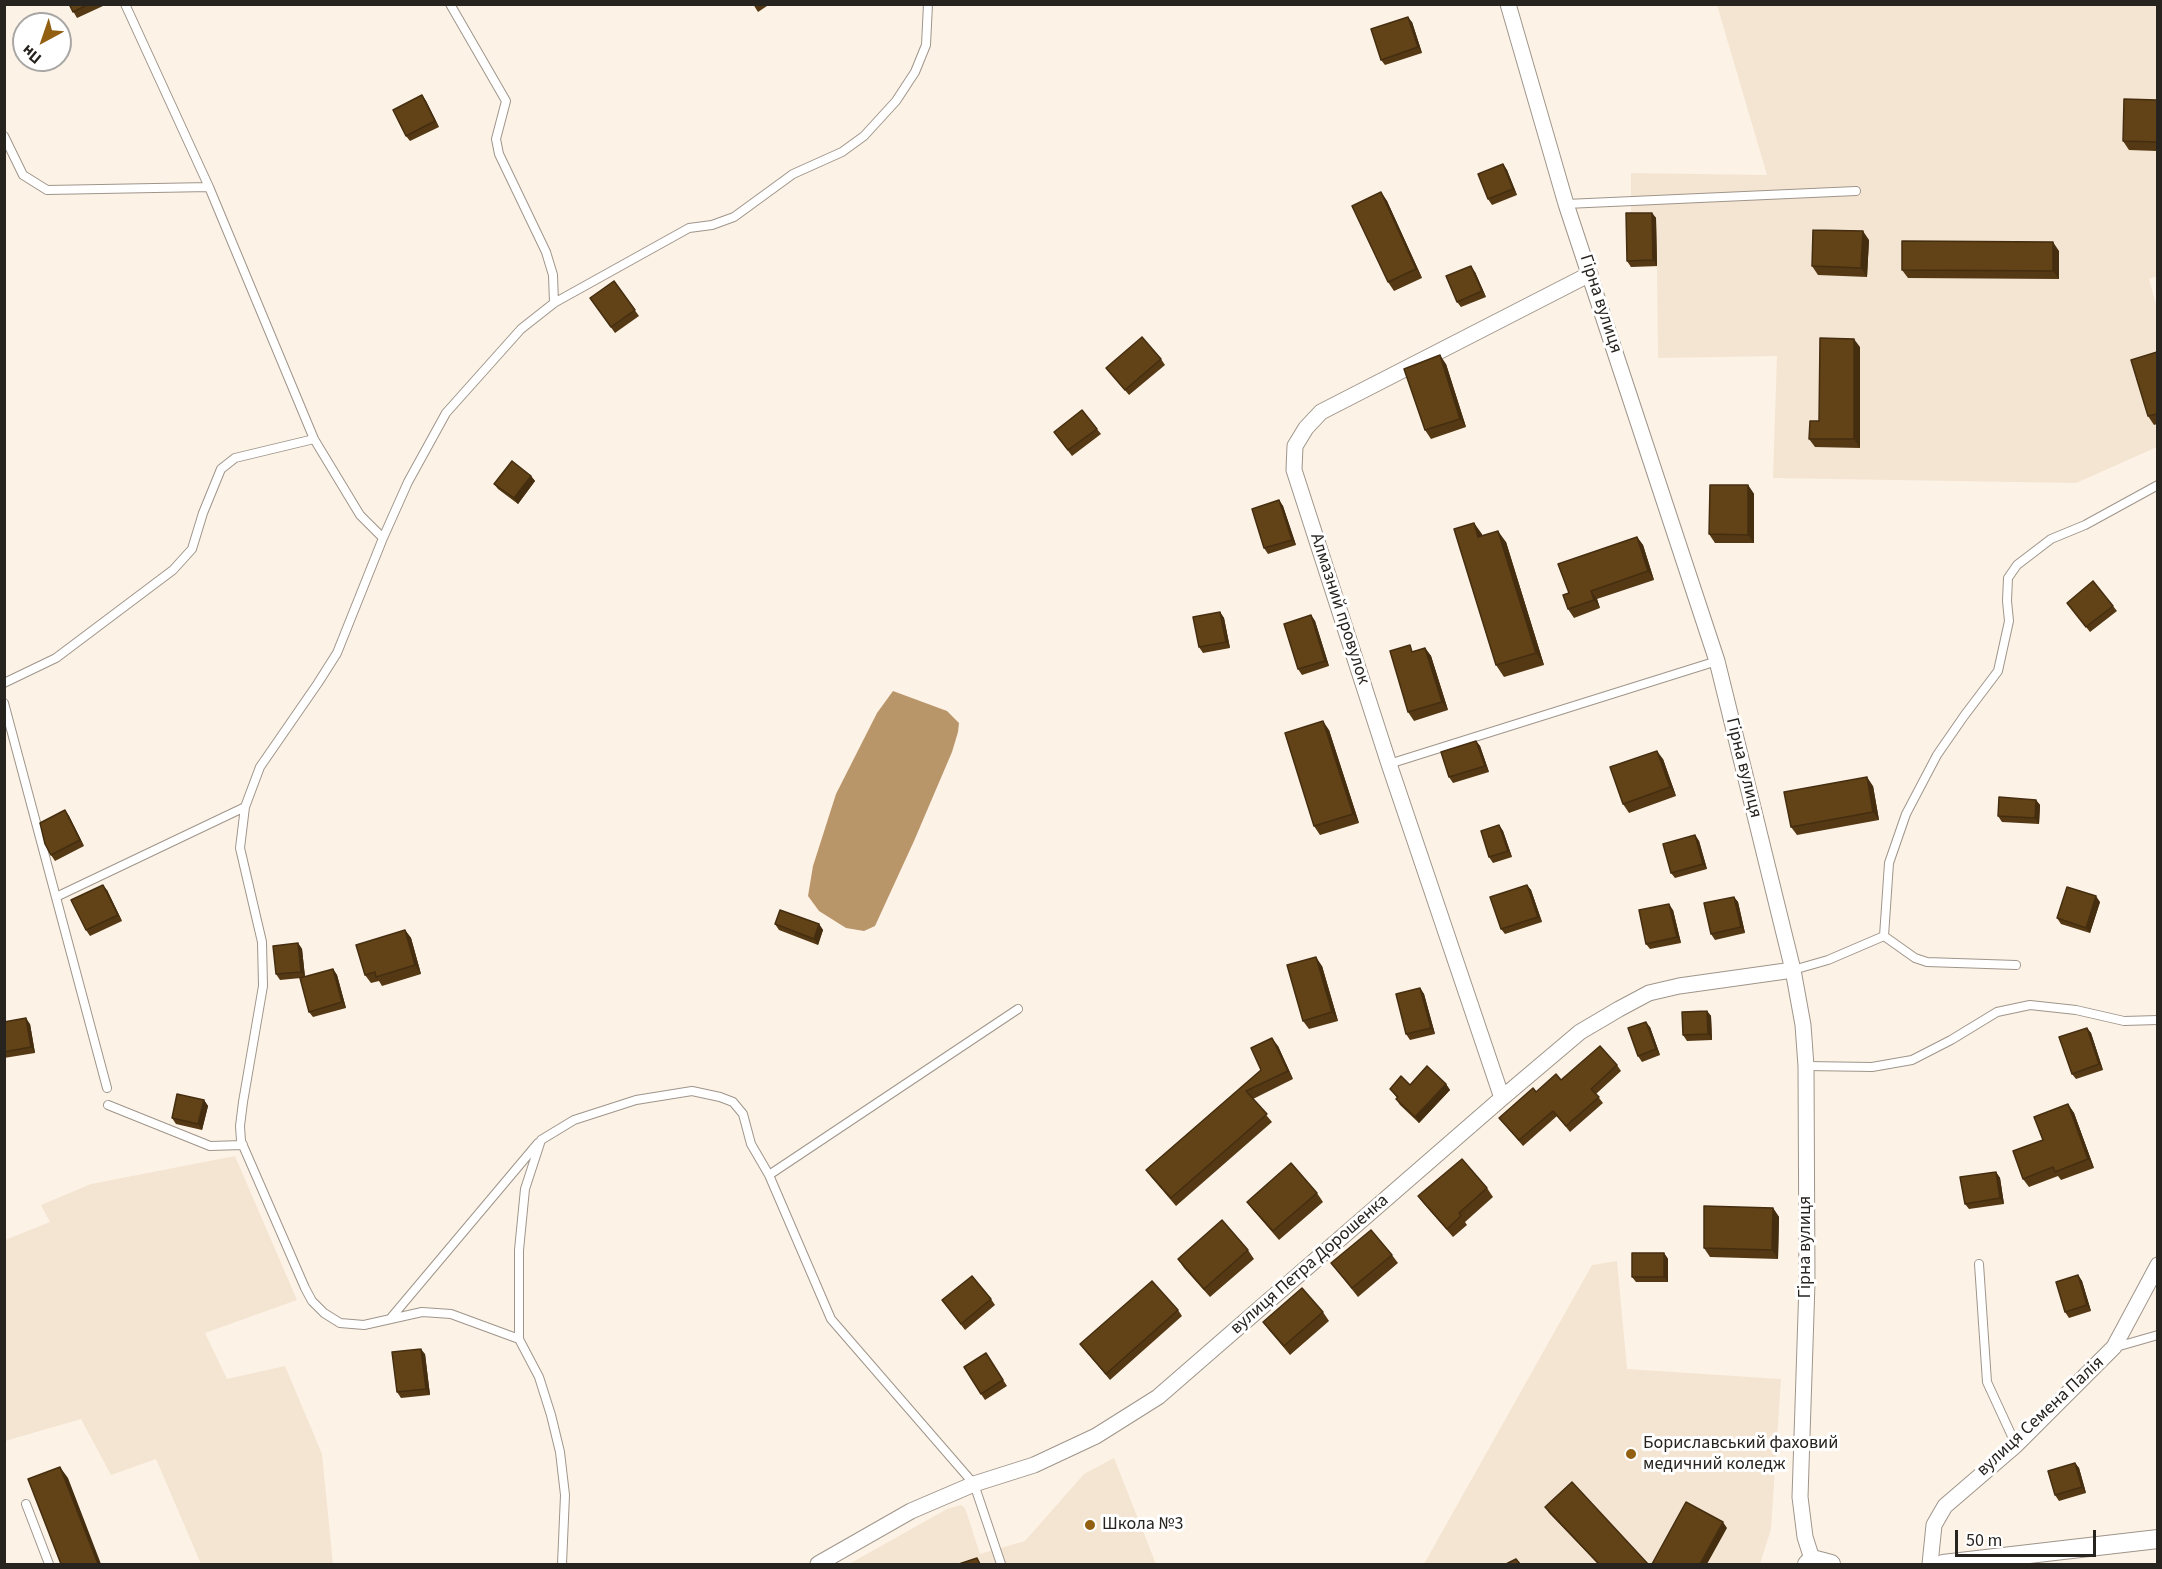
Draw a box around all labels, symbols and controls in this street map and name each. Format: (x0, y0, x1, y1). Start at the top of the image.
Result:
north arrow (12, 12, 72, 72)
text: Пн (17, 39, 46, 69)
street label: Гірна вулиця (1574, 252, 1626, 356)
street label: Алмазний провулок (1304, 531, 1374, 687)
street label: Гірна вулиця (1720, 716, 1766, 820)
street label: вулиця Петра Дорошенка (1227, 1190, 1393, 1340)
street label: Гірна вулиця (1795, 1196, 1817, 1298)
street label: вулиця Семена Палія (1973, 1352, 2109, 1482)
place label: Бориславський фаховий медичний коледж (1643, 1433, 1838, 1476)
marker: Бориславський фаховий медичний коледж (1624, 1447, 1638, 1461)
place label: Школа №3 (1102, 1514, 1183, 1536)
marker: Школа №3 (1083, 1518, 1097, 1532)
scale bar (1958, 1518, 2099, 1556)
text: 50 m (1966, 1528, 2002, 1553)

